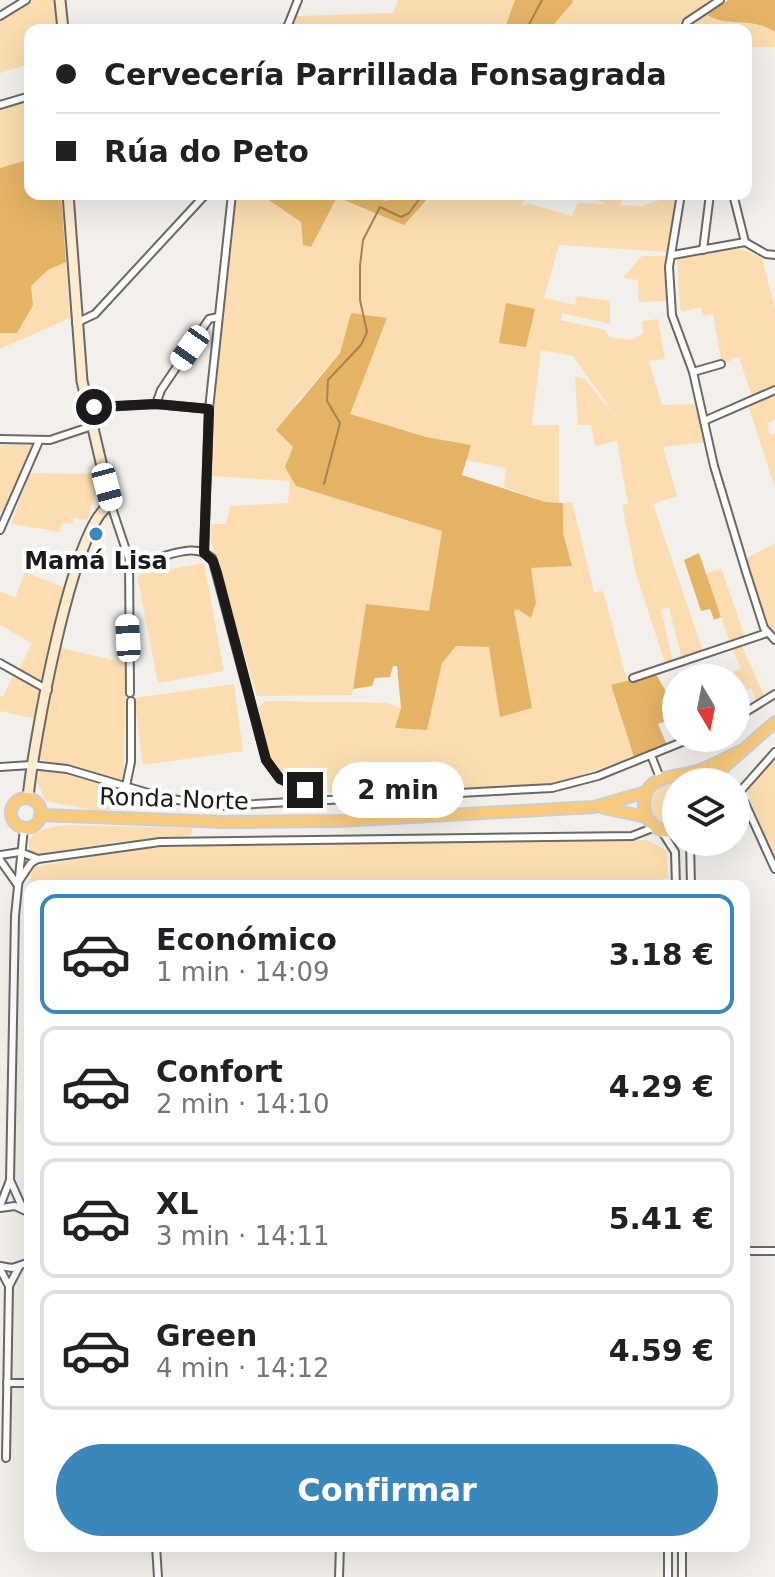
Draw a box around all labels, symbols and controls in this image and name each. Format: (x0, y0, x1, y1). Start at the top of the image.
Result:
text: Cervecería Parrillada Fonsagrada (104, 57, 667, 92)
text: Rúa do Peto (104, 134, 309, 169)
car (166, 321, 214, 375)
route start (76, 389, 112, 425)
car (89, 461, 125, 513)
marker: Mamá Lisa (87, 525, 105, 543)
place label: Mamá Lisa (24, 547, 168, 575)
car (115, 613, 141, 663)
north arrow (662, 664, 750, 752)
map controls (662, 664, 750, 856)
callout: 2 min (333, 762, 465, 818)
button: layers (662, 768, 750, 856)
route end (287, 772, 323, 808)
text: 2 min (357, 775, 439, 805)
street label: Ronda Norte (99, 782, 249, 816)
icon: car (60, 918, 132, 990)
text: Económico (156, 922, 337, 957)
text: 3.18 € (609, 937, 714, 972)
text: 1 min · 14:09 (156, 957, 330, 987)
icon: car (60, 1050, 132, 1122)
text: Confort (156, 1054, 283, 1089)
text: 4.29 € (609, 1069, 714, 1104)
text: 2 min · 14:10 (156, 1089, 330, 1119)
icon: car (60, 1182, 132, 1254)
text: XL (156, 1186, 198, 1221)
text: 5.41 € (609, 1201, 714, 1236)
text: 3 min · 14:11 (156, 1221, 330, 1251)
icon: car (60, 1314, 132, 1386)
text: Green (156, 1318, 257, 1353)
text: 4.59 € (609, 1333, 714, 1368)
text: 4 min · 14:12 (156, 1353, 330, 1383)
button: Confirmar (56, 1444, 718, 1536)

